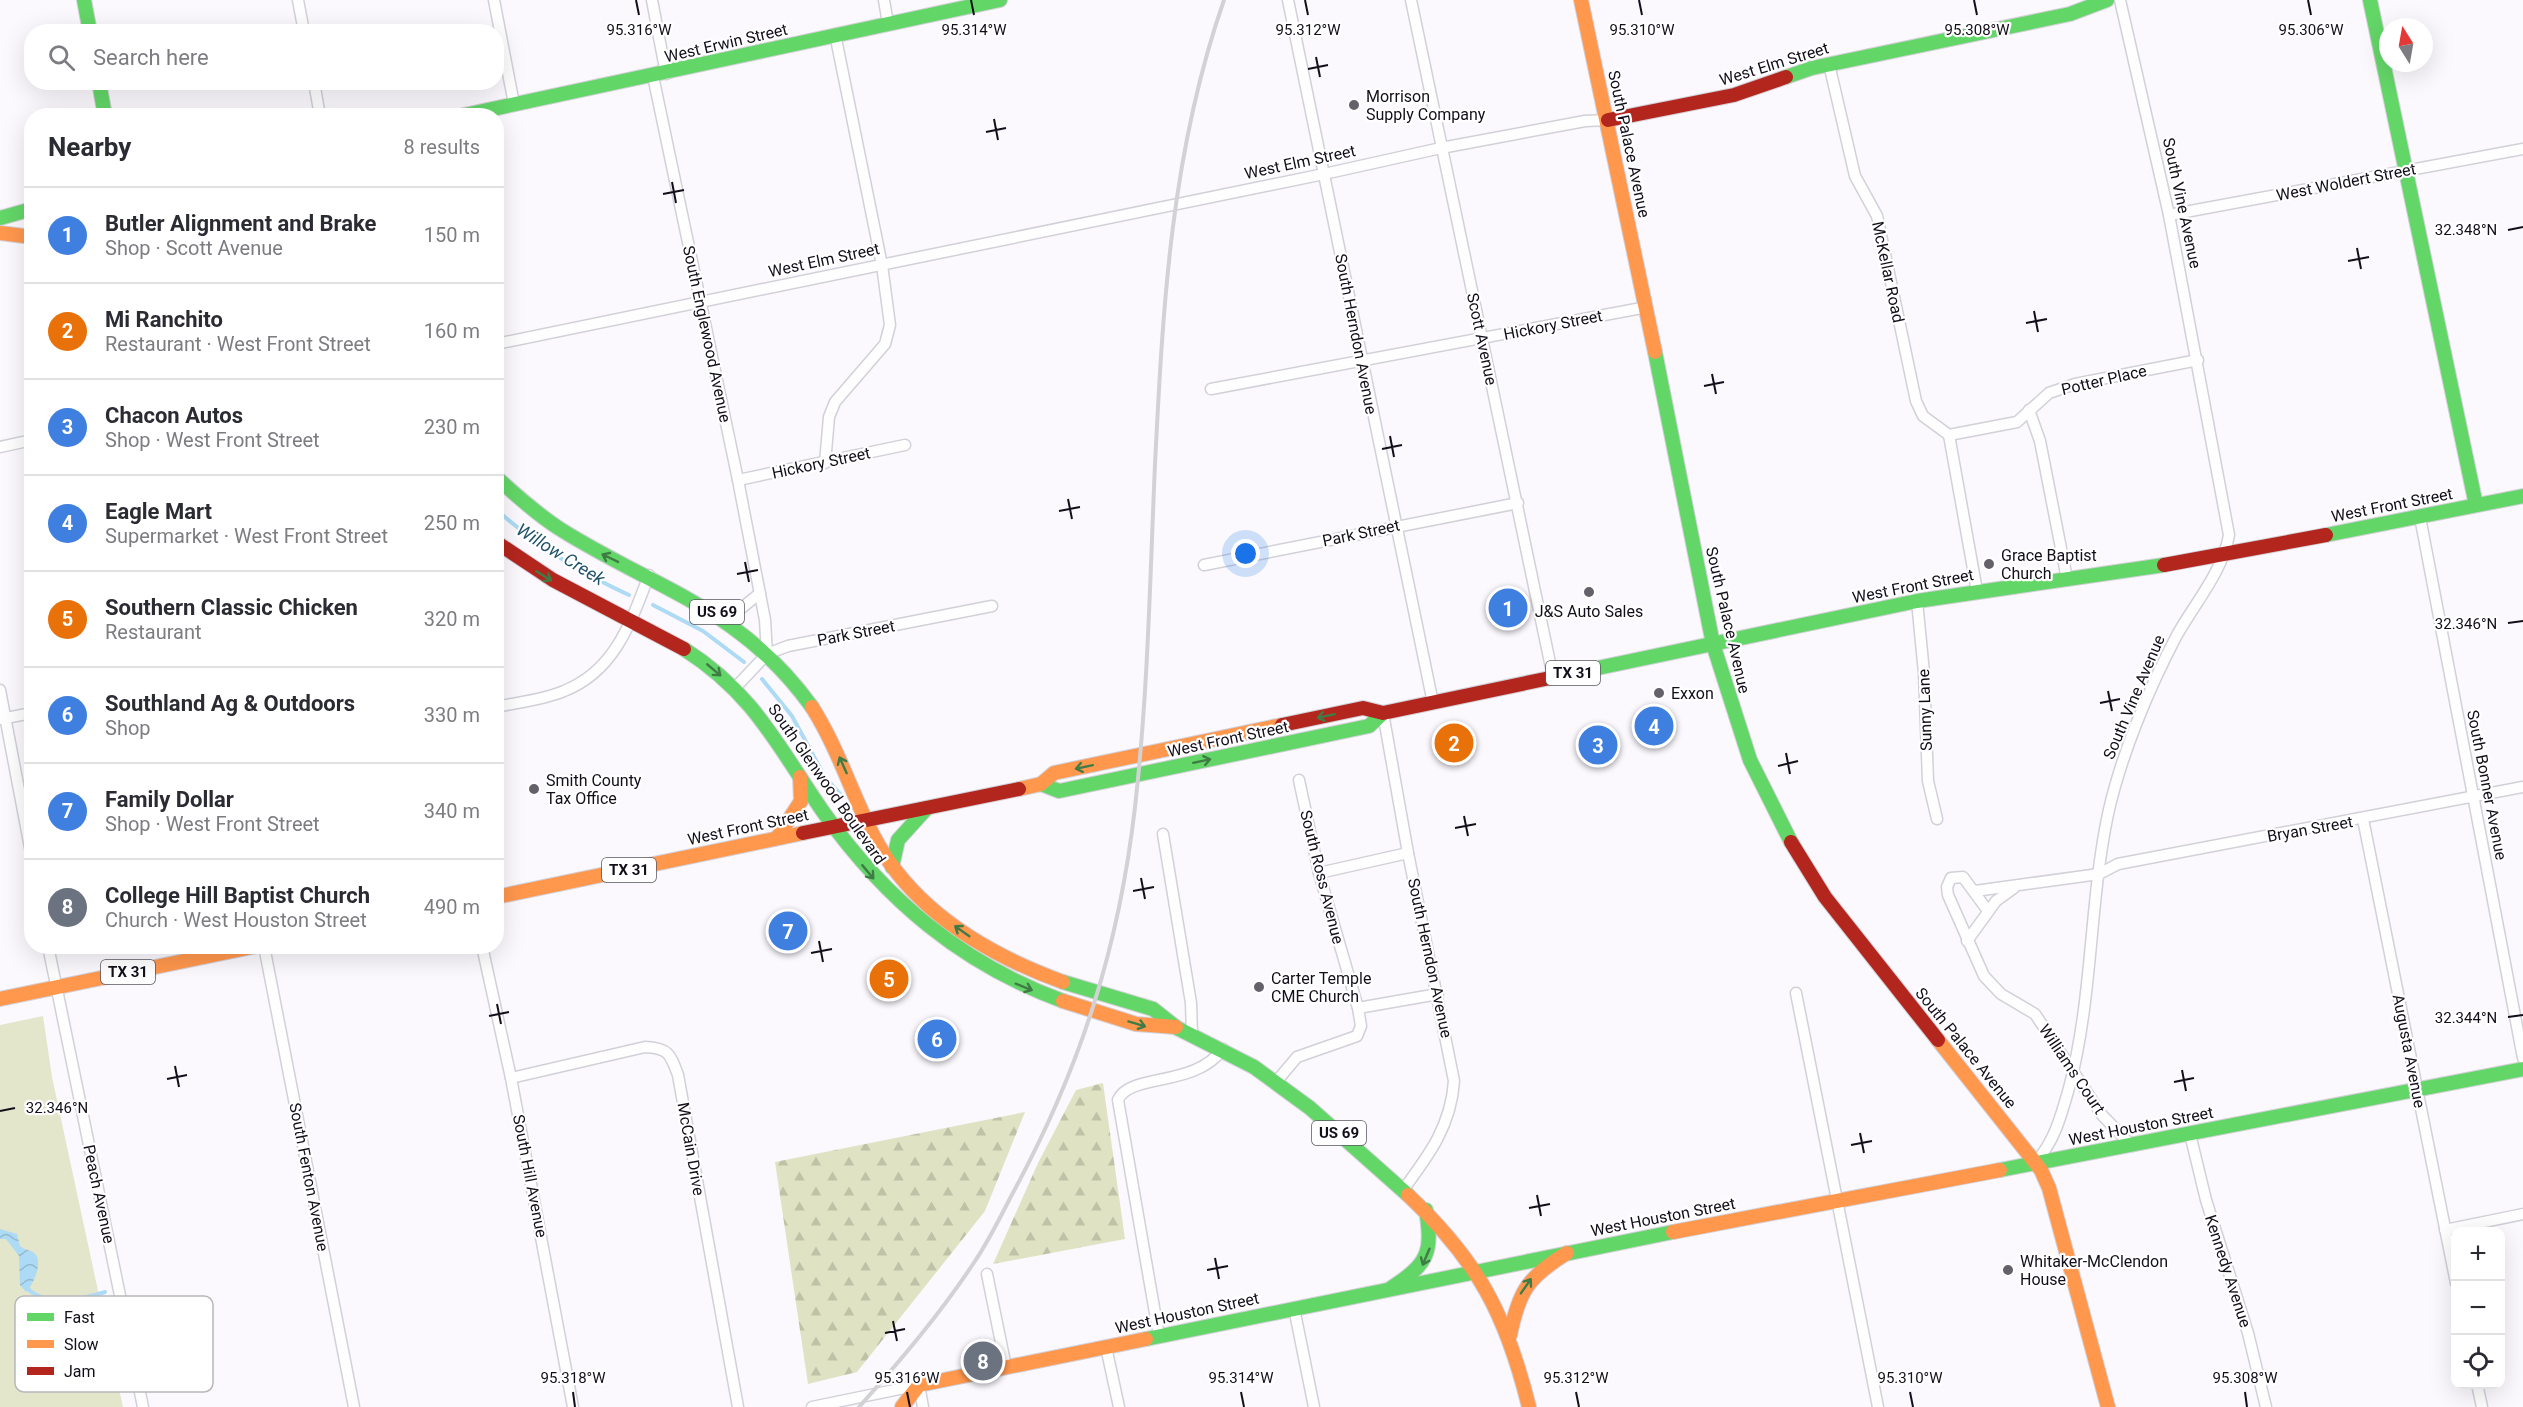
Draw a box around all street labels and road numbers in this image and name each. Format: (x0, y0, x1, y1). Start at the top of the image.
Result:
street label: West Erwin Street (663, 20, 789, 66)
street label: West Elm Street (1717, 38, 1831, 90)
street label: South Palace Avenue (1604, 69, 1654, 219)
street label: South Vine Avenue (2159, 136, 2205, 270)
street label: West Elm Street (1243, 141, 1357, 183)
street label: West Woldert Street (2275, 159, 2417, 205)
street label: McKellar Road (1868, 220, 1908, 324)
street label: West Elm Street (767, 239, 881, 281)
street label: South Englewood Avenue (679, 244, 735, 424)
street label: South Herndon Avenue (1331, 252, 1381, 416)
street label: Scott Avenue (1463, 291, 1501, 387)
street label: Hickory Street (1502, 306, 1604, 344)
street label: Potter Place (2059, 361, 2149, 399)
street label: Hickory Street (770, 443, 872, 483)
street label: West Front Street (2330, 484, 2454, 526)
street label: Park Street (1321, 516, 1401, 550)
street label: South Palace Avenue (1702, 545, 1754, 695)
street label: West Front Street (1851, 565, 1975, 607)
road number: US 69 (690, 600, 744, 624)
street label: Park Street (816, 616, 896, 650)
street label: South Vine Avenue (2099, 632, 2169, 762)
road number: TX 31 (1546, 661, 1600, 685)
street label: Sunny Lane (1914, 669, 1936, 751)
street label: South Glenwood Boulevard (764, 700, 890, 868)
street label: South Bonner Avenue (2463, 708, 2511, 862)
street label: West Front Street (1166, 717, 1290, 761)
street label: West Front Street (686, 805, 810, 849)
street label: South Ross Avenue (1296, 808, 1348, 946)
street label: Bryan Street (2266, 812, 2354, 846)
road number: TX 31 (602, 858, 656, 882)
street label: South Herndon Avenue (1404, 876, 1456, 1040)
road number: TX 31 (101, 960, 155, 984)
street label: South Palace Avenue (1911, 984, 2021, 1112)
street label: Augusta Avenue (2389, 993, 2429, 1109)
street label: Williams Court (2035, 1021, 2109, 1117)
street label: South Fenton Avenue (285, 1101, 333, 1253)
street label: McCain Drive (673, 1101, 709, 1197)
street label: West Houston Street (2067, 1103, 2215, 1149)
street label: South Hill Avenue (509, 1113, 551, 1239)
road number: US 69 (1312, 1121, 1366, 1145)
street label: Peach Avenue (79, 1143, 119, 1245)
street label: West Houston Street (1589, 1194, 1737, 1240)
street label: Kennedy Avenue (2201, 1212, 2255, 1330)
street label: West Houston Street (1113, 1288, 1261, 1338)

